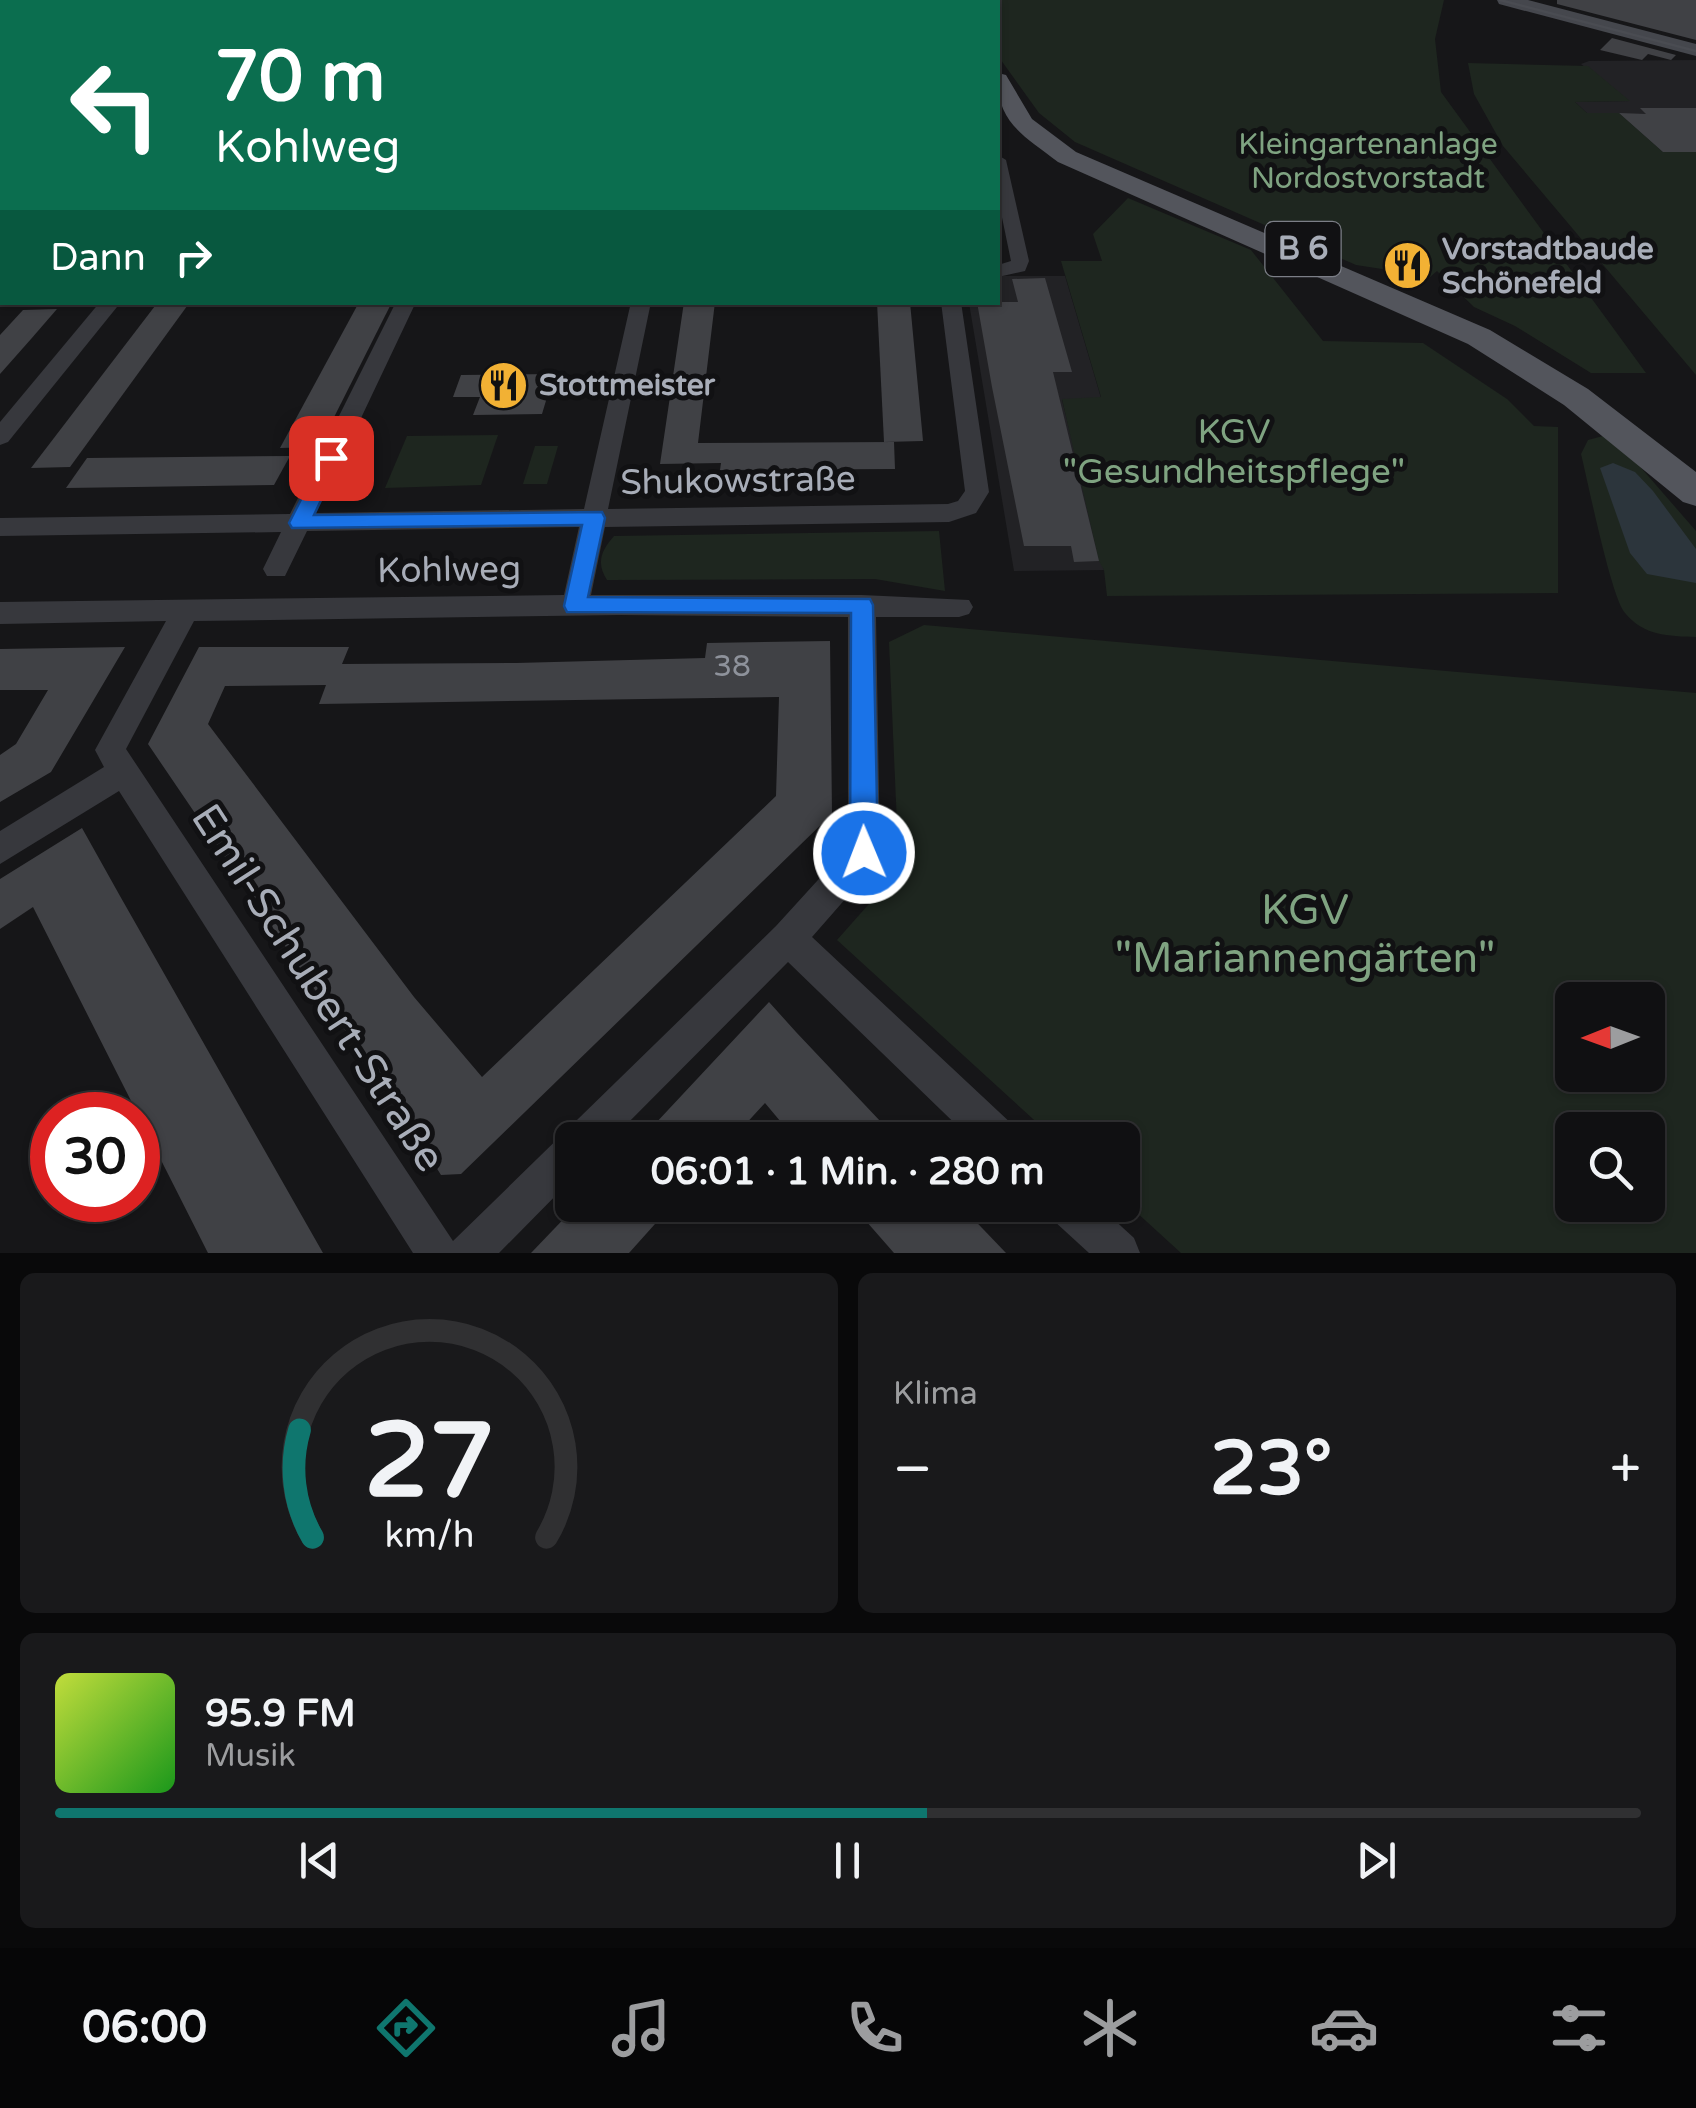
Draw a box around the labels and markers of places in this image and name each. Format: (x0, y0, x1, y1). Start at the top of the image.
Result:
place label: Vorstadtbaude Schönefeld (1442, 231, 1654, 302)
restaurant icon: Vorstadtbaude Schönefeld (1381, 240, 1433, 292)
restaurant icon: Stottmeister (478, 359, 530, 411)
place label: Stottmeister (539, 367, 716, 404)
pin (289, 416, 374, 501)

